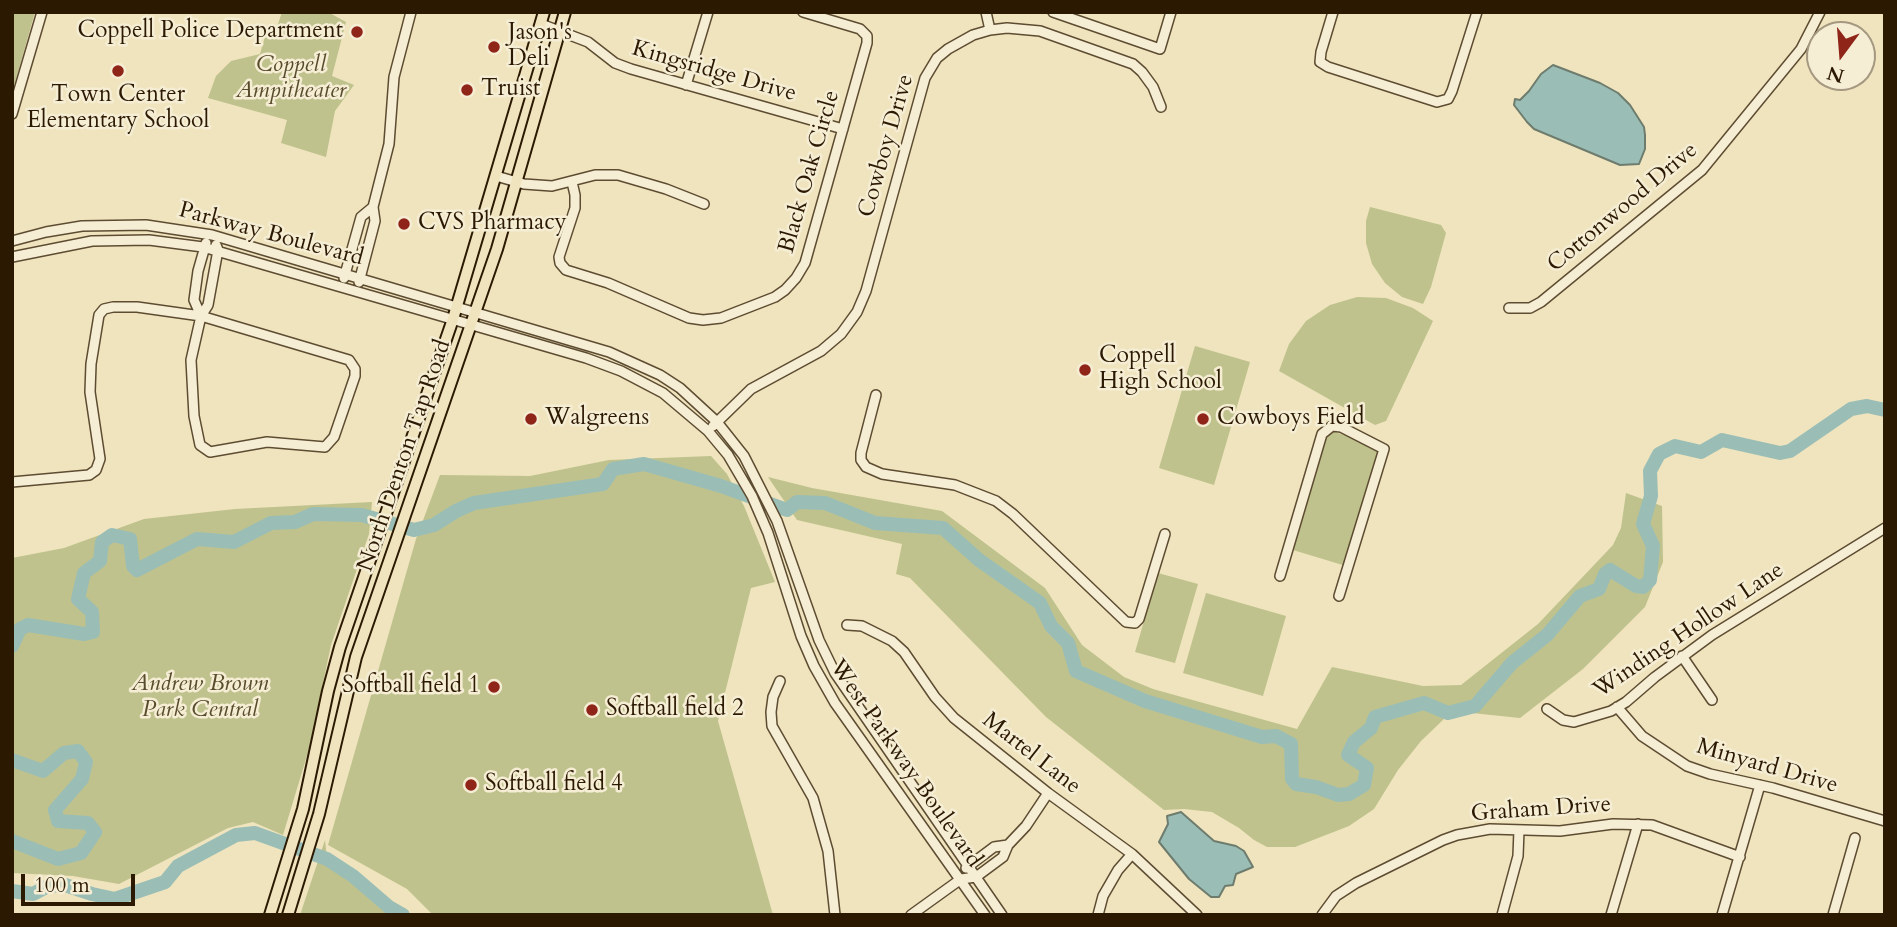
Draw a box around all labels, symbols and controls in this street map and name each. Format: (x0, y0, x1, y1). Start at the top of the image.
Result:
place label: Coppell Police Department (78, 18, 343, 46)
place label: Jason's Deli (508, 20, 572, 74)
north arrow (1806, 21, 1876, 91)
marker: Coppell Police Department (349, 24, 365, 40)
street label: Kingsridge Drive (629, 35, 799, 109)
marker: Jason's Deli (486, 39, 502, 55)
park label: Coppell Ampitheater (236, 52, 346, 106)
text: N (1824, 59, 1847, 89)
marker: Town Center Elementary School (110, 63, 126, 79)
street label: Cowboy Drive (853, 71, 921, 221)
place label: Truist (481, 76, 540, 104)
place label: Town Center Elementary School (27, 82, 209, 136)
marker: Truist (459, 82, 475, 98)
street label: Black Oak Circle (774, 87, 846, 257)
street label: Cottonwood Drive (1542, 137, 1704, 279)
street label: Parkway Boulevard (176, 197, 366, 273)
place label: CVS Pharmacy (418, 210, 567, 238)
marker: CVS Pharmacy (396, 216, 412, 232)
street label: North Denton Tap Road (352, 336, 458, 576)
place label: Coppell High School (1099, 343, 1222, 397)
marker: Coppell High School (1077, 362, 1093, 378)
place label: Walgreens (545, 405, 649, 433)
place label: Cowboys Field (1217, 405, 1364, 433)
marker: Walgreens (523, 411, 539, 427)
marker: Cowboys Field (1195, 411, 1211, 427)
street label: Winding Hollow Lane (1589, 557, 1789, 705)
street label: West Parkway Boulevard (823, 655, 987, 873)
park label: Andrew Brown Park Central (131, 671, 269, 725)
place label: Softball field 1 (342, 673, 480, 701)
marker: Softball field 1 (486, 679, 502, 695)
place label: Softball field 2 (606, 696, 744, 724)
marker: Softball field 2 (584, 702, 600, 718)
street label: Martel Lane (976, 707, 1086, 801)
street label: Minyard Drive (1693, 734, 1841, 800)
place label: Softball field 4 (485, 771, 623, 799)
marker: Softball field 4 (463, 777, 479, 793)
street label: Graham Drive (1470, 791, 1612, 829)
scale bar (24, 860, 138, 904)
text: 100 m (34, 871, 90, 900)

